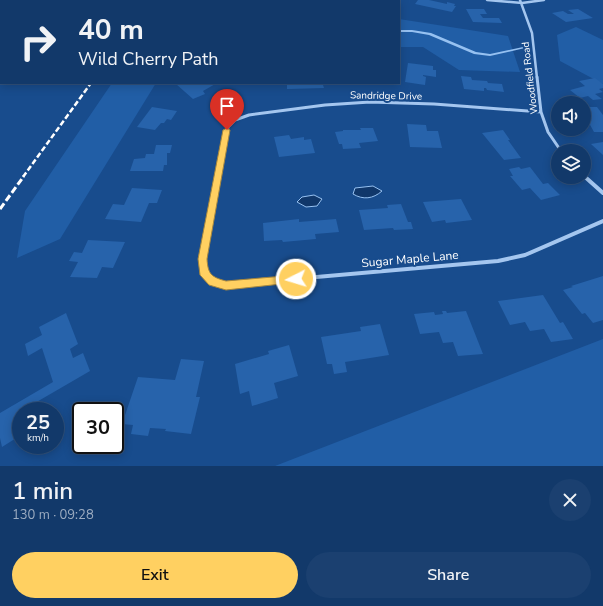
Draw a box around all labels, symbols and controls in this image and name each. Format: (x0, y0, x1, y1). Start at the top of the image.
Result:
text: 40 m (78, 11, 144, 49)
icon: right (12, 16, 64, 68)
street label: Woodfield Road (519, 41, 541, 115)
text: Wild Cherry Path (78, 47, 219, 71)
street label: Sandridge Drive (350, 88, 422, 104)
pin (210, 89, 244, 130)
icon: arrive (216, 95, 238, 117)
map controls (551, 96, 591, 184)
button: sound (551, 96, 591, 136)
button: layers (551, 144, 591, 184)
street label: Sugar Maple Lane (361, 247, 459, 271)
position arrow (275, 258, 317, 300)
speed limit sign: 30 (72, 402, 124, 454)
text: 25 (26, 409, 50, 436)
text: km/h (27, 431, 49, 445)
text: 1 min (12, 475, 73, 507)
button: close (549, 479, 591, 521)
text: 130 m · 09:28 (12, 506, 94, 524)
button: Exit (12, 552, 298, 598)
button: Share (306, 552, 591, 598)

